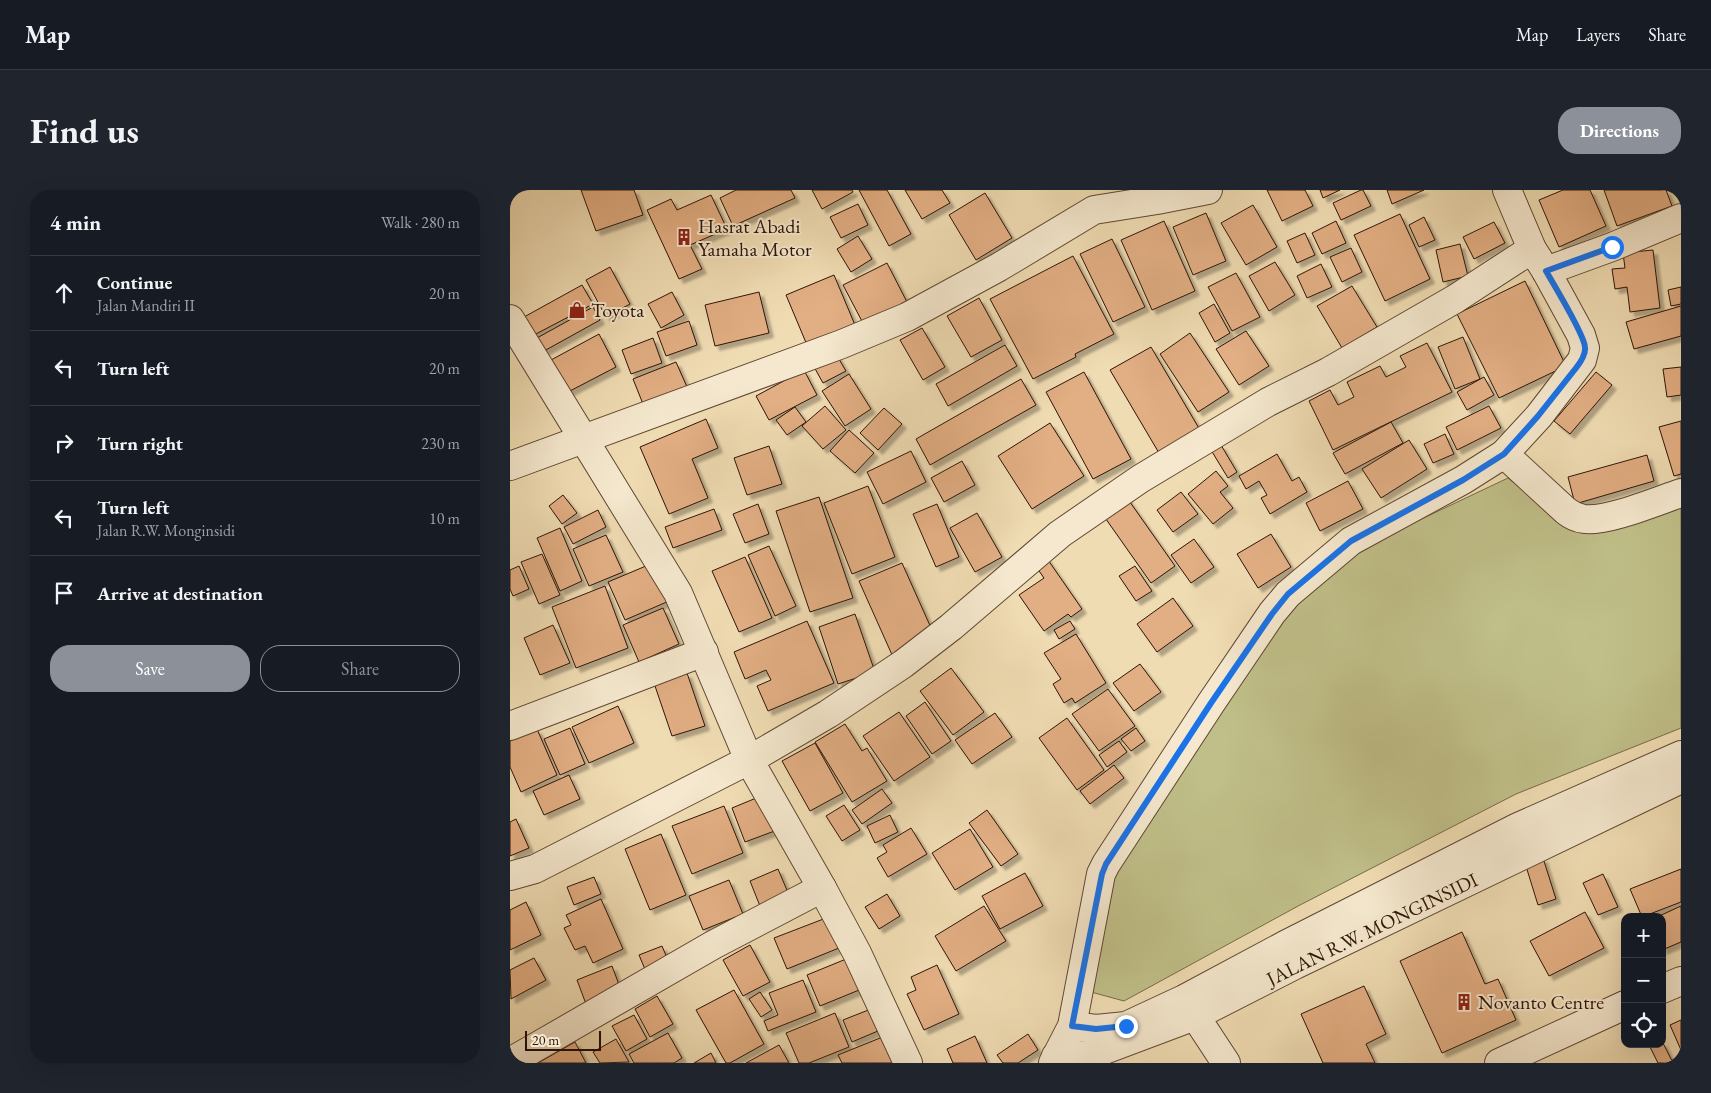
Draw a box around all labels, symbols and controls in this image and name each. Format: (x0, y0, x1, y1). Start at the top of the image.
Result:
text: Map (25, 19, 70, 50)
text: Map (1516, 23, 1548, 46)
text: Layers (1576, 23, 1620, 46)
text: Share (1648, 23, 1686, 46)
button: Directions (1558, 107, 1681, 154)
text: Find us (30, 108, 139, 153)
text: 4 min (50, 209, 101, 236)
text: Walk · 280 m (381, 212, 460, 233)
place label: Hasrat Abadi Yamaha Motor (698, 213, 812, 262)
building icon: Hasrat Abadi Yamaha Motor (674, 227, 694, 247)
route start (1601, 236, 1624, 259)
text: Continue (97, 270, 172, 295)
icon: ahead (50, 279, 78, 307)
text: 20 m (429, 283, 460, 304)
text: Jalan Mandiri II (97, 295, 195, 316)
place label: Toyota (591, 297, 644, 323)
shop icon: Toyota (567, 300, 587, 320)
icon: left (50, 354, 78, 382)
text: Turn left (97, 356, 169, 381)
text: 20 m (429, 358, 460, 379)
icon: right (50, 429, 78, 457)
text: Turn right (97, 431, 183, 456)
text: 230 m (421, 433, 460, 454)
text: Turn left (97, 495, 169, 520)
icon: left (50, 504, 78, 532)
text: 10 m (429, 508, 460, 529)
text: Jalan R.W. Monginsidi (97, 520, 235, 541)
icon: arrive (50, 579, 78, 607)
text: Arrive at destination (97, 581, 263, 606)
button: Save (50, 645, 250, 692)
button: Share (260, 645, 460, 692)
street label: JALAN R.W. MONGINSIDI (1260, 866, 1482, 992)
map controls (1621, 913, 1666, 1048)
button: + (1621, 913, 1666, 958)
button: − (1621, 958, 1666, 1003)
place label: Novanto Centre (1478, 989, 1604, 1015)
building icon: Novanto Centre (1454, 992, 1474, 1012)
button: locate (1621, 1003, 1666, 1048)
route end (1115, 1015, 1138, 1038)
scale bar (525, 1028, 601, 1051)
text: 20 m (532, 1031, 559, 1049)

